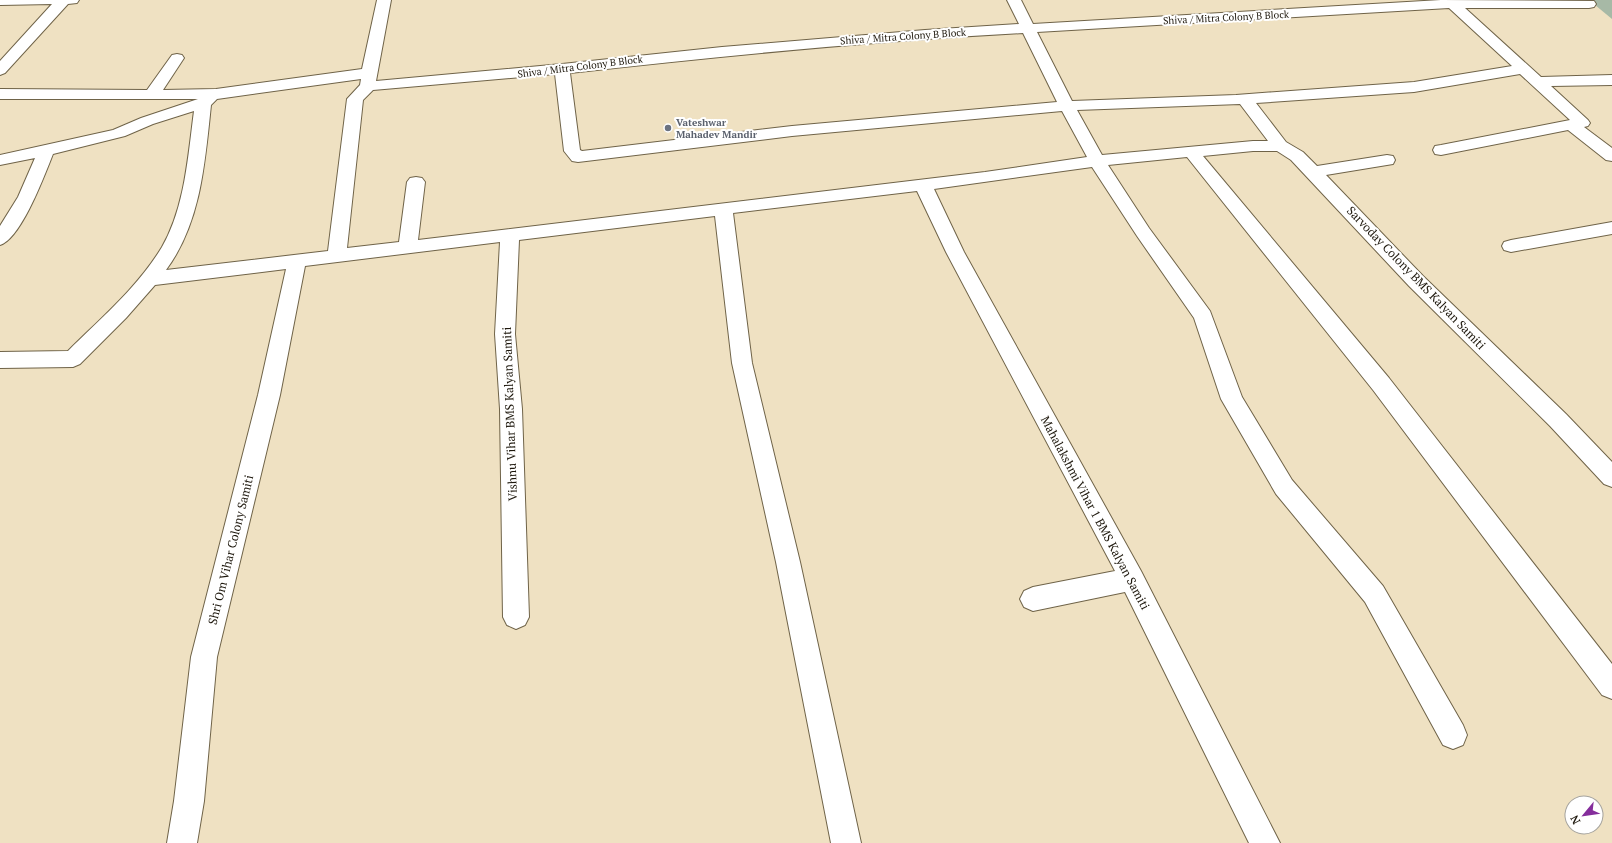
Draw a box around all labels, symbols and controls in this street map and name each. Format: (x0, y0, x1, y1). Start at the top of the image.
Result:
street label: Shiva / Mitra Colony B Block (1163, 8, 1290, 27)
street label: Shiva / Mitra Colony B Block (840, 26, 967, 47)
street label: Shiva / Mitra Colony B Block (517, 52, 644, 81)
place label: Vateshwar Mahadev Mandir (676, 116, 758, 141)
marker: Vateshwar Mahadev Mandir (663, 123, 673, 133)
street label: Sarvoday Colony BMS Kalyan Samiti (1344, 203, 1489, 353)
street label: Vishnu Vihar BMS Kalyan Samiti (499, 326, 520, 501)
street label: Mahalakshmi Vihar 1 BMS Kalyan Samiti (1038, 413, 1153, 613)
street label: Shri Om Vihar Colony Samiti (205, 473, 256, 626)
north arrow (1564, 795, 1604, 835)
text: N (1567, 812, 1583, 827)

